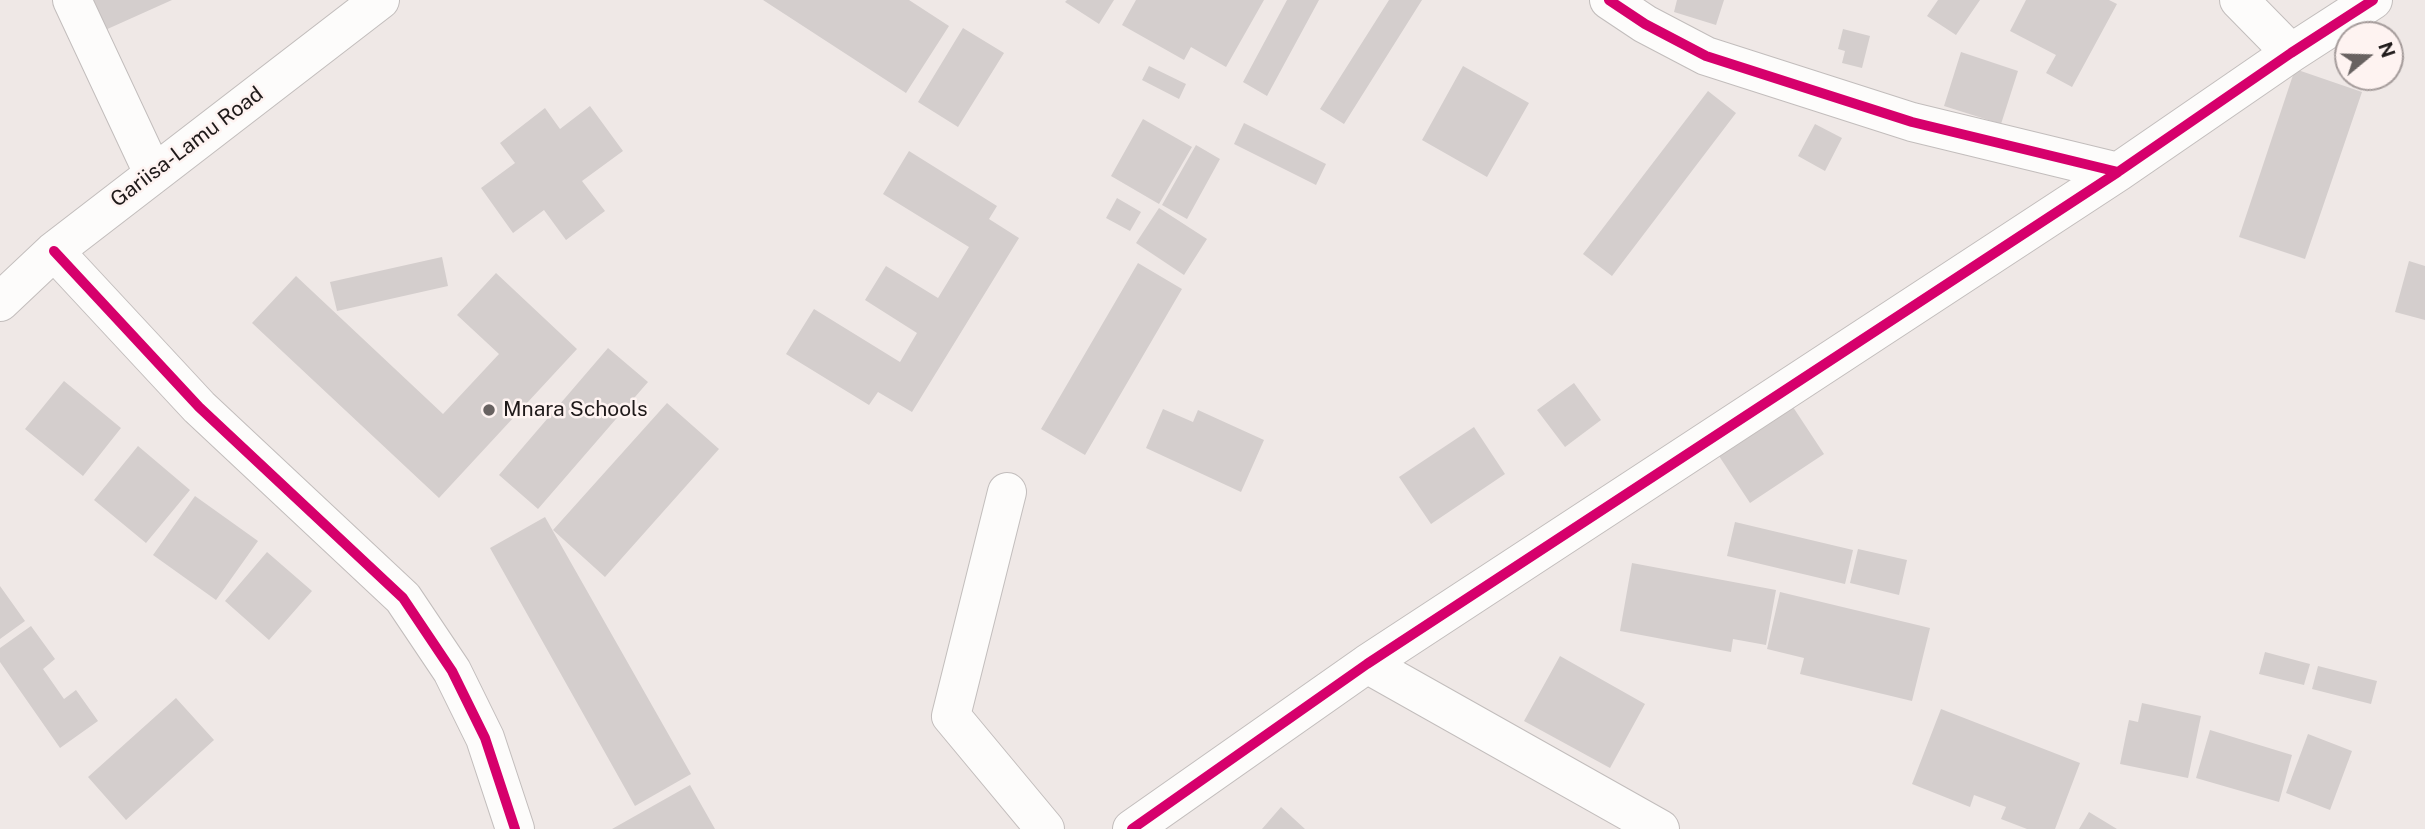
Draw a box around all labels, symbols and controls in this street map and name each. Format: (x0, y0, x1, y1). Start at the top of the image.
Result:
north arrow (2334, 21, 2404, 91)
text: N (2374, 39, 2400, 60)
street label: Gariisa-Lamu Road (106, 81, 268, 213)
place label: Mnara Schools (503, 397, 648, 423)
marker: Mnara Schools (481, 402, 497, 418)

